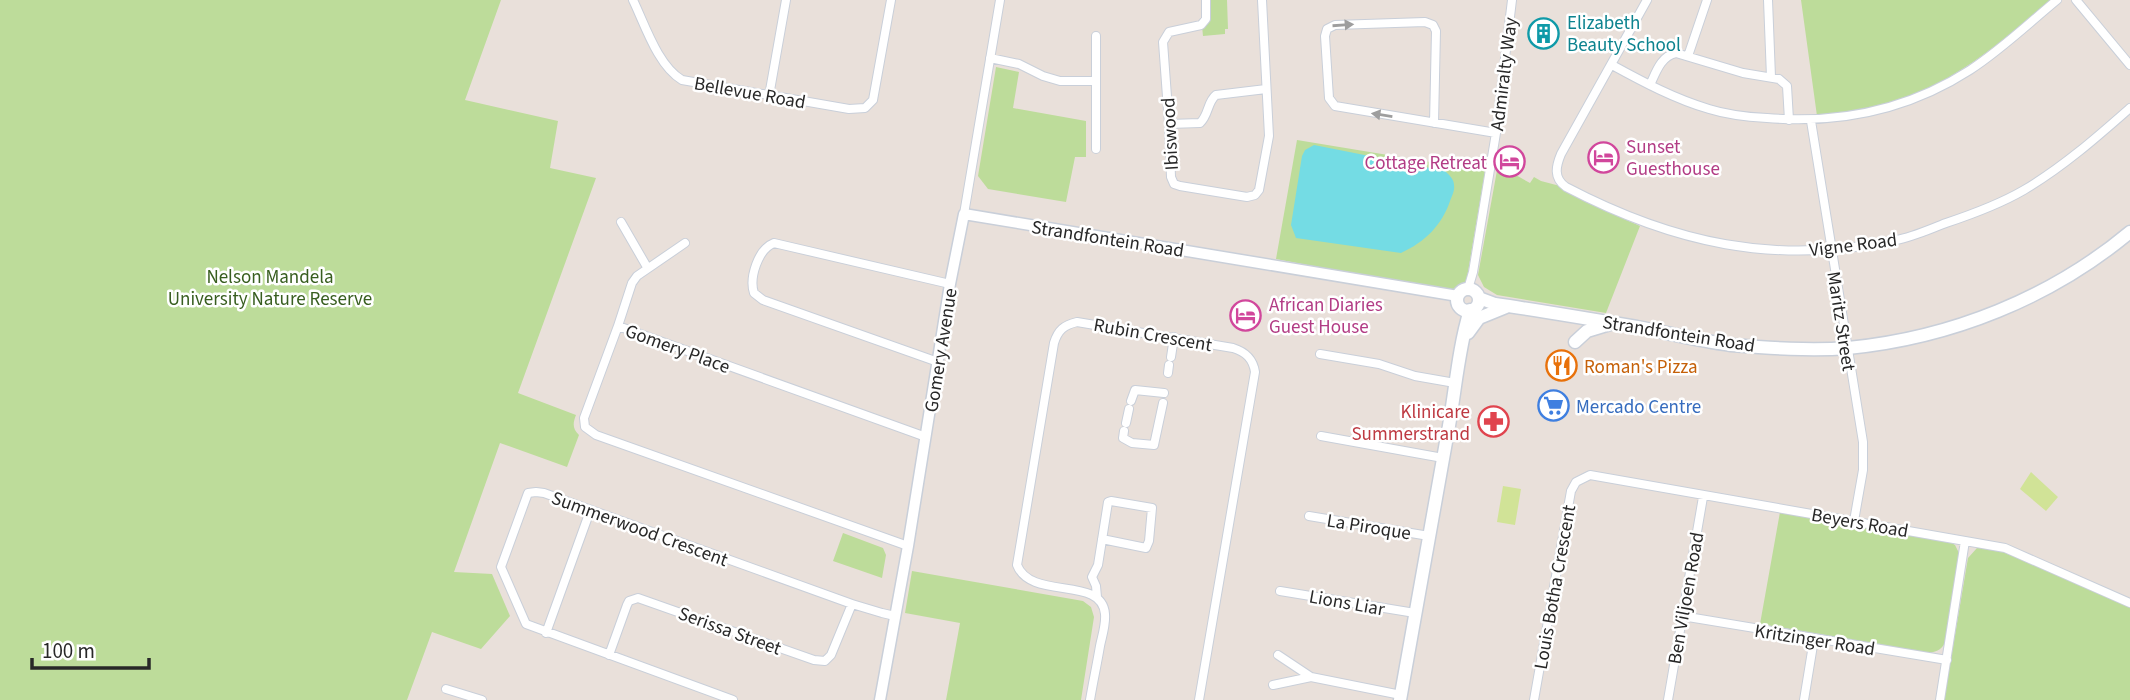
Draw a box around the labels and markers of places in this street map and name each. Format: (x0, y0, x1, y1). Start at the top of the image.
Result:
place label: Elizabeth Beauty School (1567, 10, 1681, 59)
building icon: Elizabeth Beauty School (1527, 16, 1561, 50)
place label: Sunset Guesthouse (1626, 134, 1720, 183)
hotel icon: Sunset Guesthouse (1586, 140, 1620, 174)
hotel icon: Cottage Retreat (1493, 145, 1527, 179)
place label: Cottage Retreat (1364, 150, 1488, 177)
place label: African Diaries Guest House (1269, 292, 1383, 341)
hotel icon: African Diaries Guest House (1229, 298, 1263, 332)
restaurant icon: Roman's Pizza (1544, 349, 1578, 383)
place label: Roman's Pizza (1584, 354, 1697, 381)
supermarket icon: Mercado Centre (1536, 389, 1570, 423)
place label: Mercado Centre (1576, 394, 1701, 421)
place label: Klinicare Summerstrand (1351, 399, 1470, 448)
pharmacy icon: Klinicare Summerstrand (1476, 405, 1510, 439)

